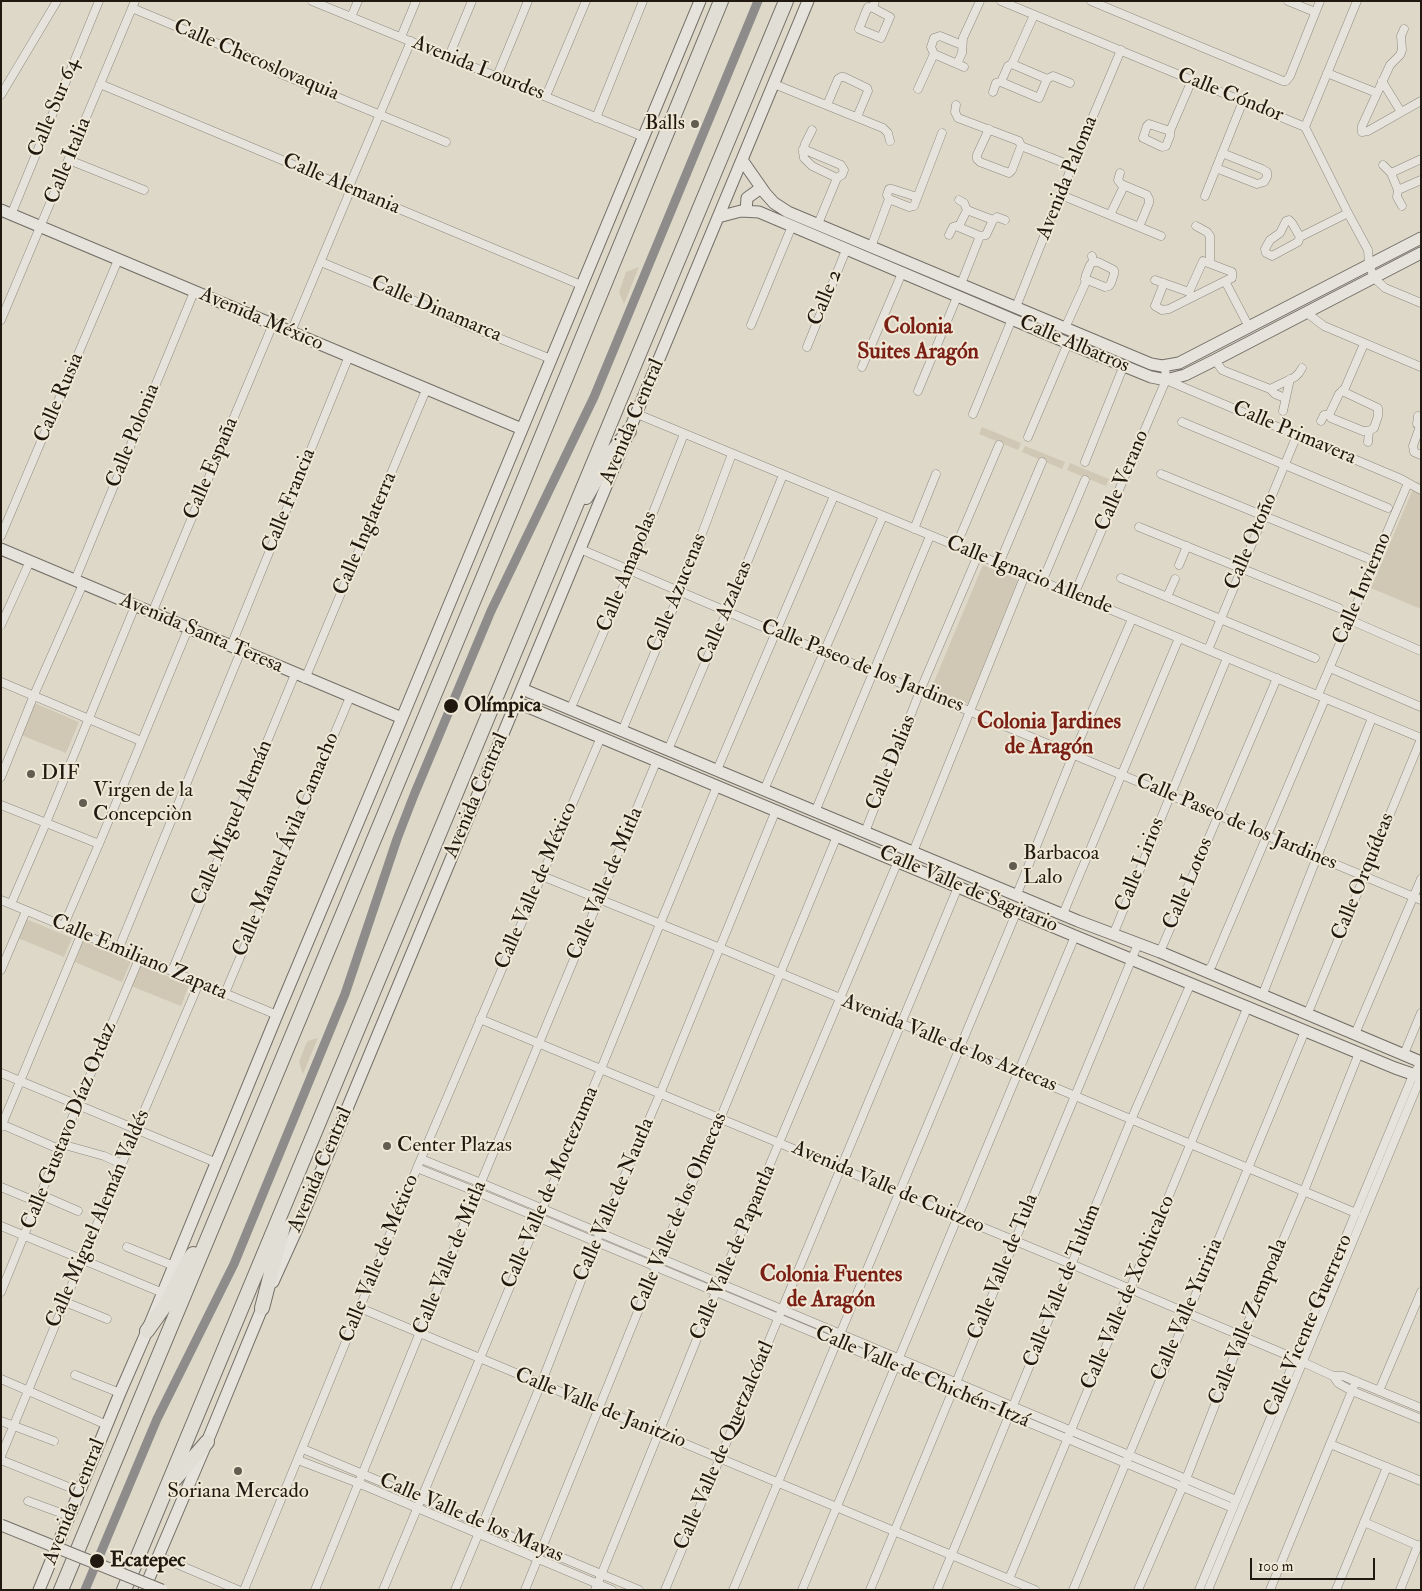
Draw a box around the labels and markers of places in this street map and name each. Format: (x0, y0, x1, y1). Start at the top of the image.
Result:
place label: Balls (645, 111, 685, 137)
marker: Balls (689, 118, 701, 130)
place label: Olímpica (464, 693, 541, 719)
marker: Olímpica (442, 697, 460, 715)
place label: DIF (41, 761, 80, 787)
marker: DIF (25, 768, 37, 780)
place label: Virgen de la Concepciòn (93, 778, 193, 828)
marker: Virgen de la Concepciòn (77, 797, 89, 809)
place label: Barbacoa Lalo (1023, 841, 1099, 891)
marker: Barbacoa Lalo (1007, 860, 1019, 872)
place label: Center Plazas (397, 1133, 512, 1159)
marker: Center Plazas (381, 1140, 393, 1152)
marker: Soriana Mercado (232, 1465, 244, 1477)
place label: Soriana Mercado (167, 1479, 309, 1505)
place label: Ecatepec (110, 1548, 186, 1574)
marker: Ecatepec (88, 1552, 106, 1570)

